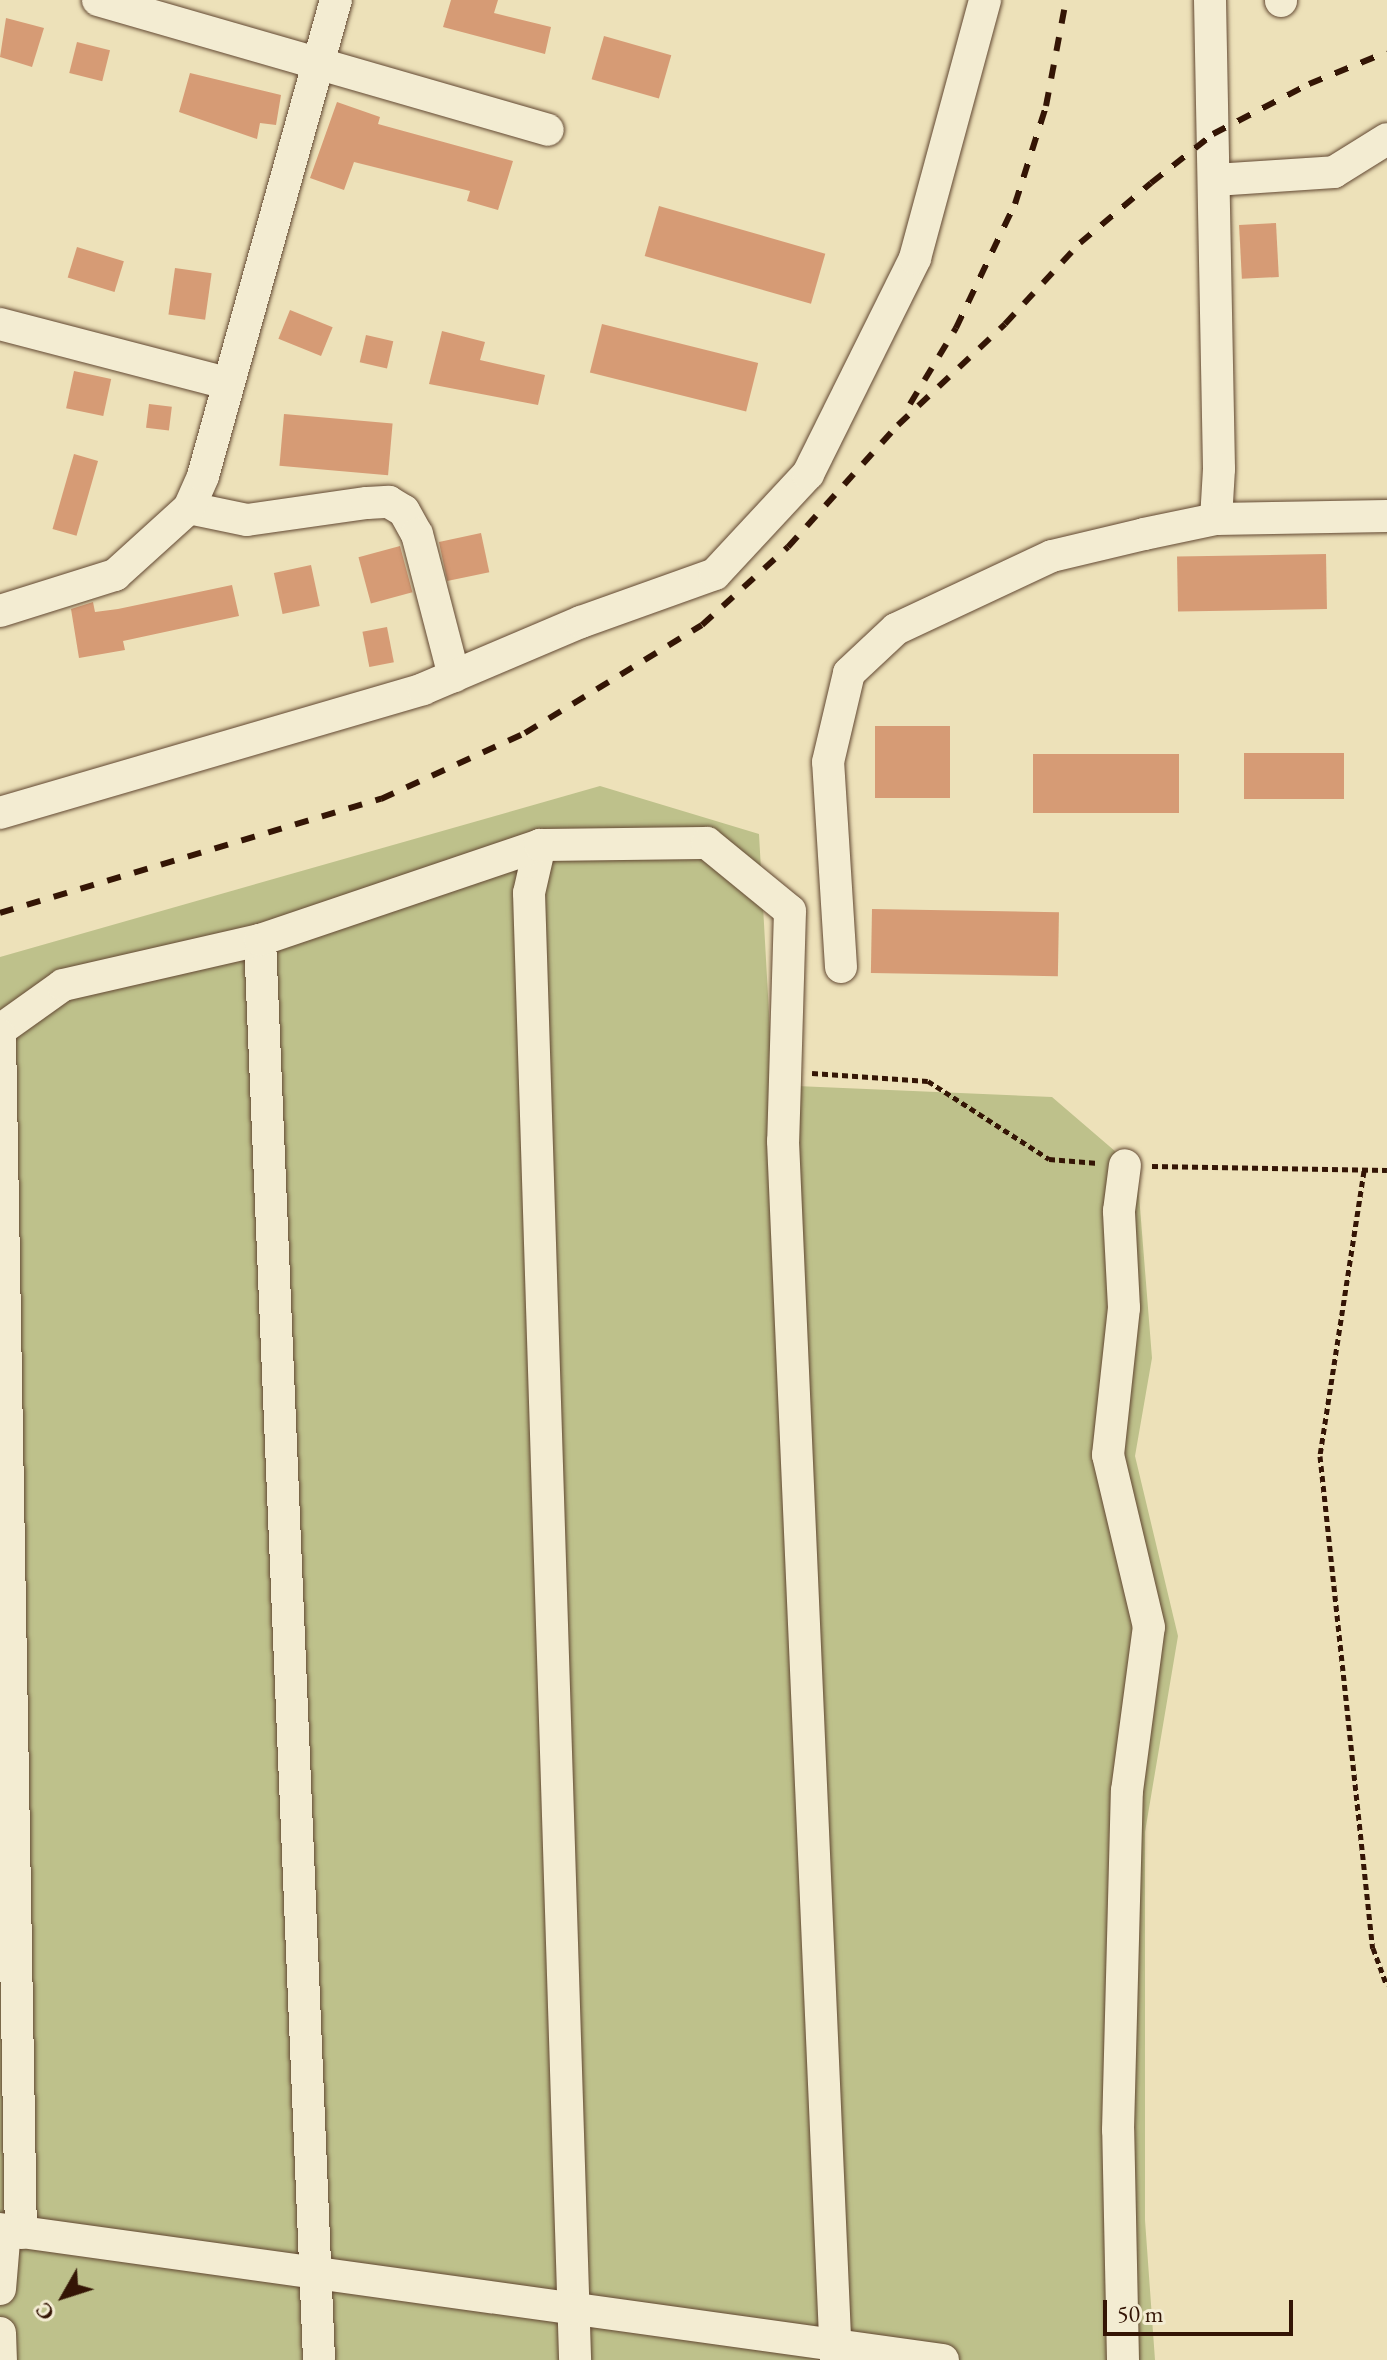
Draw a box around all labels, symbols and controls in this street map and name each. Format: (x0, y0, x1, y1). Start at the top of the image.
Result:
north arrow (24, 2256, 104, 2336)
scale bar (1107, 2284, 1297, 2334)
text: С (29, 2296, 61, 2327)
text: 50 m (1117, 2298, 1164, 2329)

